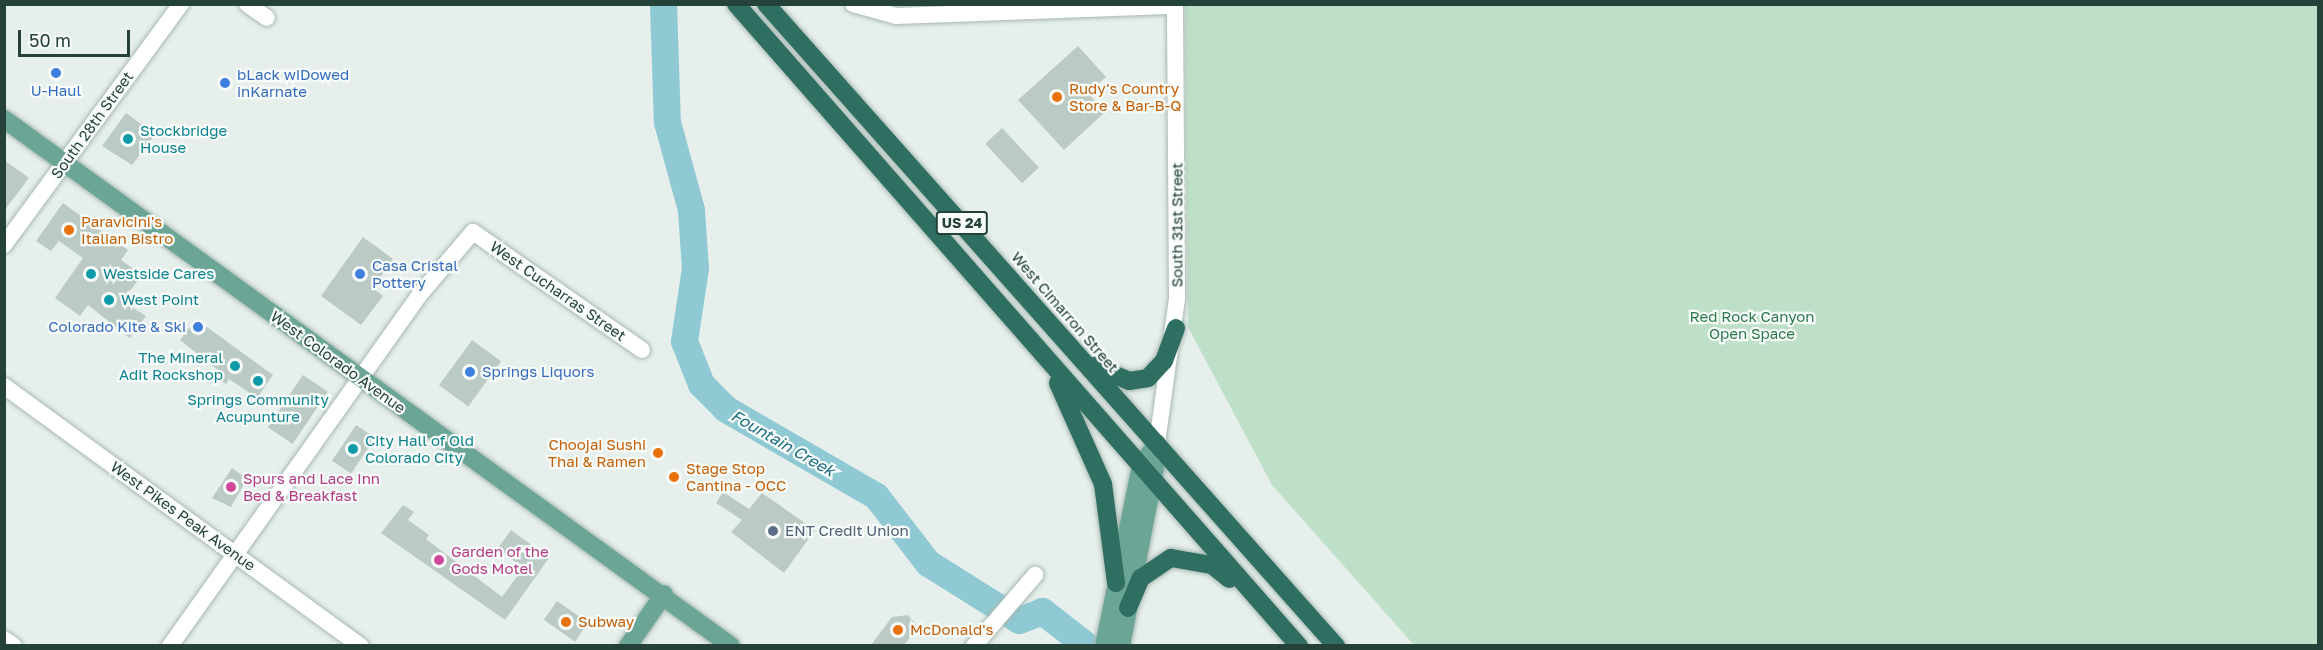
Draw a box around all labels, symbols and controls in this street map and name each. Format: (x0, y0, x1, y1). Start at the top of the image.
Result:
scale bar (21, 18, 134, 56)
text: 50 m (29, 29, 71, 51)
place label: bLack wiDowed inKarnate (237, 65, 349, 100)
marker: U-Haul (49, 66, 63, 80)
street label: South 28th Street (47, 68, 137, 182)
marker: bLack wiDowed inKarnate (218, 76, 232, 90)
place label: Rudy's Country Store & Bar-B-Q (1069, 79, 1181, 114)
place label: U-Haul (31, 82, 81, 100)
marker: Rudy's Country Store & Bar-B-Q (1050, 90, 1064, 104)
place label: Stockbridge House (140, 121, 227, 156)
marker: Stockbridge House (121, 132, 135, 146)
street label: South 31st Street (1168, 163, 1186, 287)
place label: Paravicini's Italian Bistro (81, 212, 173, 247)
road number: US 24 (935, 212, 989, 234)
marker: Paravicini's Italian Bistro (62, 223, 76, 237)
street label: West Cucharras Street (487, 237, 629, 345)
street label: West Cimarron Street (1008, 248, 1122, 376)
place label: Casa Cristal Pottery (372, 256, 458, 291)
place label: Westside Cares (103, 265, 214, 283)
marker: Westside Cares (84, 267, 98, 281)
marker: Casa Cristal Pottery (353, 267, 367, 281)
place label: West Point (121, 291, 199, 309)
marker: West Point (102, 293, 116, 307)
street label: West Colorado Avenue (267, 307, 409, 417)
park label: Red Rock Canyon Open Space (1689, 307, 1815, 342)
place label: Colorado Kite & Ski (48, 318, 186, 336)
marker: Colorado Kite & Ski (191, 320, 205, 334)
place label: The Mineral Adit Rockshop (119, 348, 223, 383)
marker: The Mineral Adit Rockshop (228, 359, 242, 373)
place label: Springs Liquors (482, 363, 595, 381)
marker: Springs Liquors (463, 365, 477, 379)
marker: Springs Community Acupunture (251, 374, 265, 388)
place label: Springs Community Acupunture (187, 390, 329, 425)
water label: Fountain Creek (728, 406, 838, 480)
place label: City Hall of Old Colorado City (365, 431, 474, 466)
place label: Choojai Sushi Thai & Ramen (548, 435, 646, 470)
marker: City Hall of Old Colorado City (346, 442, 360, 456)
marker: Choojai Sushi Thai & Ramen (651, 446, 665, 460)
street label: West Pikes Peak Avenue (107, 457, 259, 575)
place label: Stage Stop Cantina - OCC (686, 459, 786, 494)
place label: Spurs and Lace Inn Bed & Breakfast (243, 469, 380, 504)
marker: Stage Stop Cantina - OCC (667, 470, 681, 484)
marker: Spurs and Lace Inn Bed & Breakfast (224, 480, 238, 494)
place label: ENT Credit Union (785, 522, 909, 540)
marker: ENT Credit Union (766, 524, 780, 538)
place label: Garden of the Gods Motel (451, 542, 549, 577)
marker: Garden of the Gods Motel (432, 553, 446, 567)
place label: Subway (578, 613, 634, 631)
marker: Subway (559, 615, 573, 629)
place label: McDonald's (910, 621, 993, 639)
marker: McDonald's (891, 623, 905, 637)

